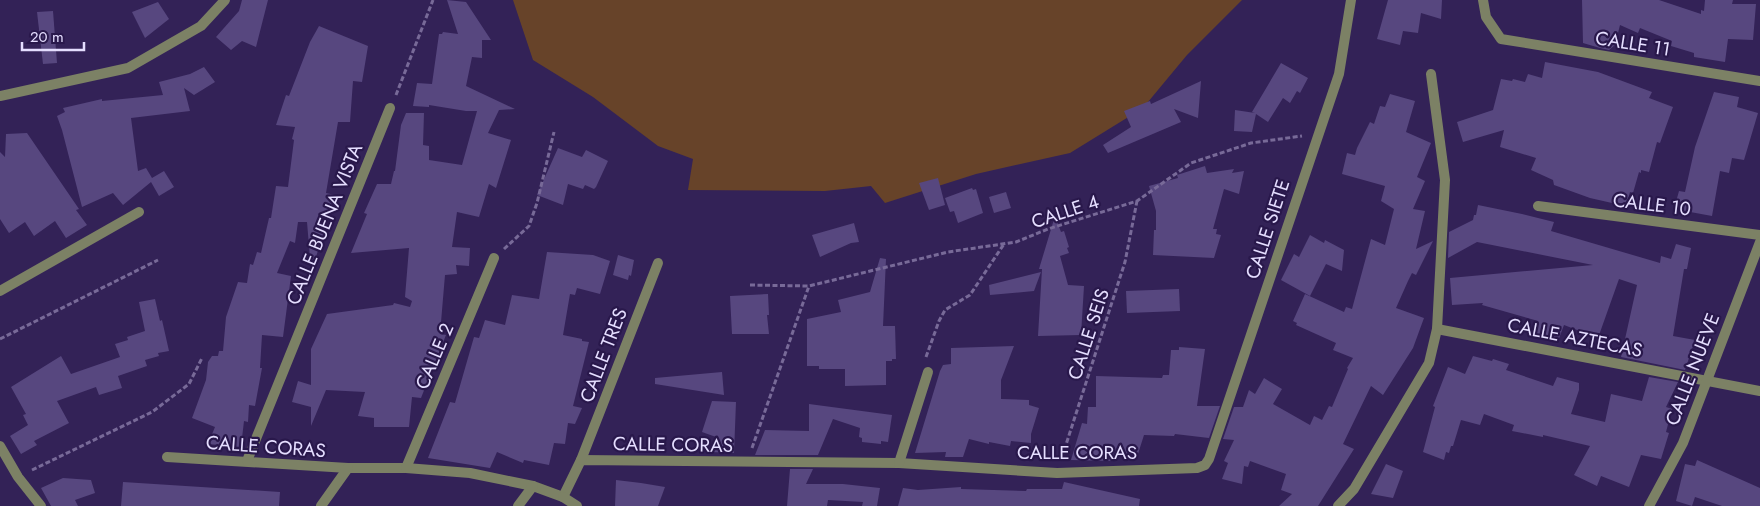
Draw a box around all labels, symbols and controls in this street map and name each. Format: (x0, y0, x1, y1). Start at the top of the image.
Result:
scale bar (22, 20, 85, 52)
street label: CALLE 11 (1593, 24, 1672, 63)
text: 20 m (30, 26, 64, 48)
street label: CALLE BUENA VISTA (280, 139, 369, 309)
street label: CALLE SIETE (1239, 176, 1296, 282)
street label: CALLE 10 (1611, 186, 1693, 223)
street label: CALLE 4 (1028, 188, 1102, 235)
street label: CALLE SEIS (1061, 285, 1116, 383)
street label: CALLE TRES (573, 304, 634, 406)
street label: CALLE NUEVE (1659, 309, 1726, 429)
street label: CALLE AZTECAS (1505, 311, 1645, 364)
street label: CALLE 2 (408, 319, 460, 393)
street label: CALLE CORAS (205, 429, 327, 464)
street label: CALLE CORAS (613, 430, 733, 459)
street label: CALLE CORAS (1017, 439, 1137, 466)

